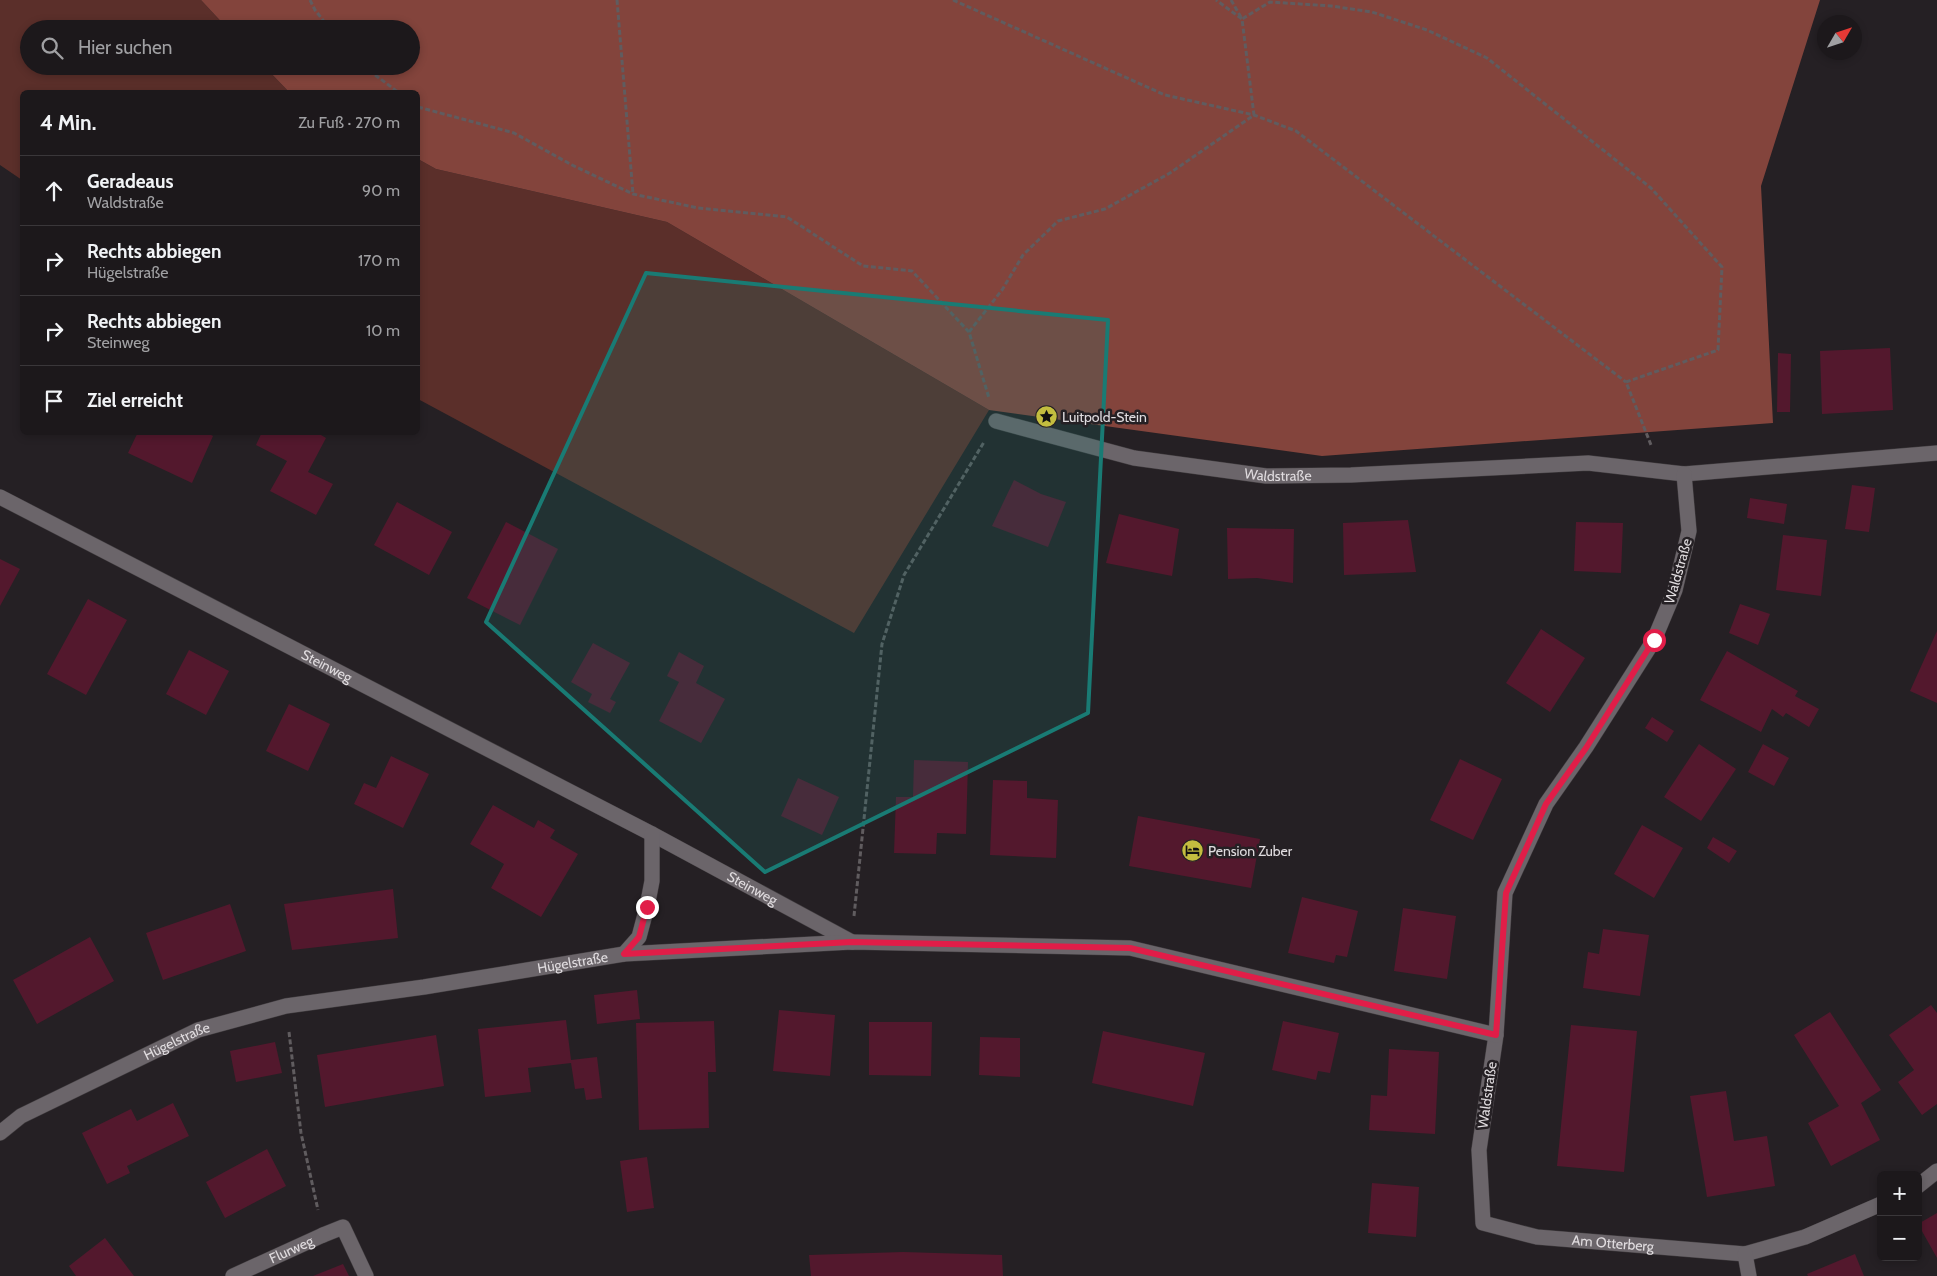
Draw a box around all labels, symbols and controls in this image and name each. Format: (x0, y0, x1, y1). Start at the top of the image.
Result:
north arrow (1817, 15, 1862, 60)
search box (20, 20, 420, 75)
icon: search (38, 34, 66, 62)
text: Hier suchen (78, 36, 172, 59)
text: 4 Min. (40, 110, 96, 135)
text: Zu Fuß · 270 m (298, 113, 400, 132)
text: Geradeaus (87, 170, 173, 193)
icon: ahead (40, 177, 68, 205)
text: 90 m (362, 181, 400, 200)
text: Waldstraße (87, 193, 164, 212)
text: Rechts abbiegen (87, 240, 221, 263)
icon: right (40, 247, 68, 275)
text: 170 m (358, 251, 400, 270)
text: Hügelstraße (87, 263, 168, 282)
text: Rechts abbiegen (87, 310, 221, 333)
icon: right (40, 317, 68, 345)
text: 10 m (366, 321, 400, 340)
text: Steinweg (87, 333, 150, 352)
icon: arrive (40, 387, 68, 415)
text: Ziel erreicht (87, 389, 183, 412)
place icon: Luitpold-Stein (1034, 405, 1058, 429)
place label: Luitpold-Stein (1062, 408, 1147, 426)
street label: Waldstraße (1243, 464, 1312, 485)
street label: Waldstraße (1660, 536, 1696, 606)
route start (1643, 629, 1666, 652)
street label: Steinweg (298, 645, 356, 687)
hotel icon: Pension Zuber (1180, 839, 1204, 863)
place label: Pension Zuber (1208, 842, 1293, 860)
street label: Steinweg (724, 867, 782, 910)
route end (636, 896, 659, 919)
street label: Hügelstraße (536, 948, 609, 977)
street label: Hügelstraße (141, 1018, 212, 1064)
street label: Waldstraße (1473, 1060, 1501, 1130)
map controls (1877, 1171, 1922, 1261)
button: + (1877, 1171, 1922, 1216)
button: − (1877, 1216, 1922, 1261)
street label: Flurweg (266, 1231, 317, 1267)
street label: Am Otterberg (1571, 1231, 1655, 1256)

